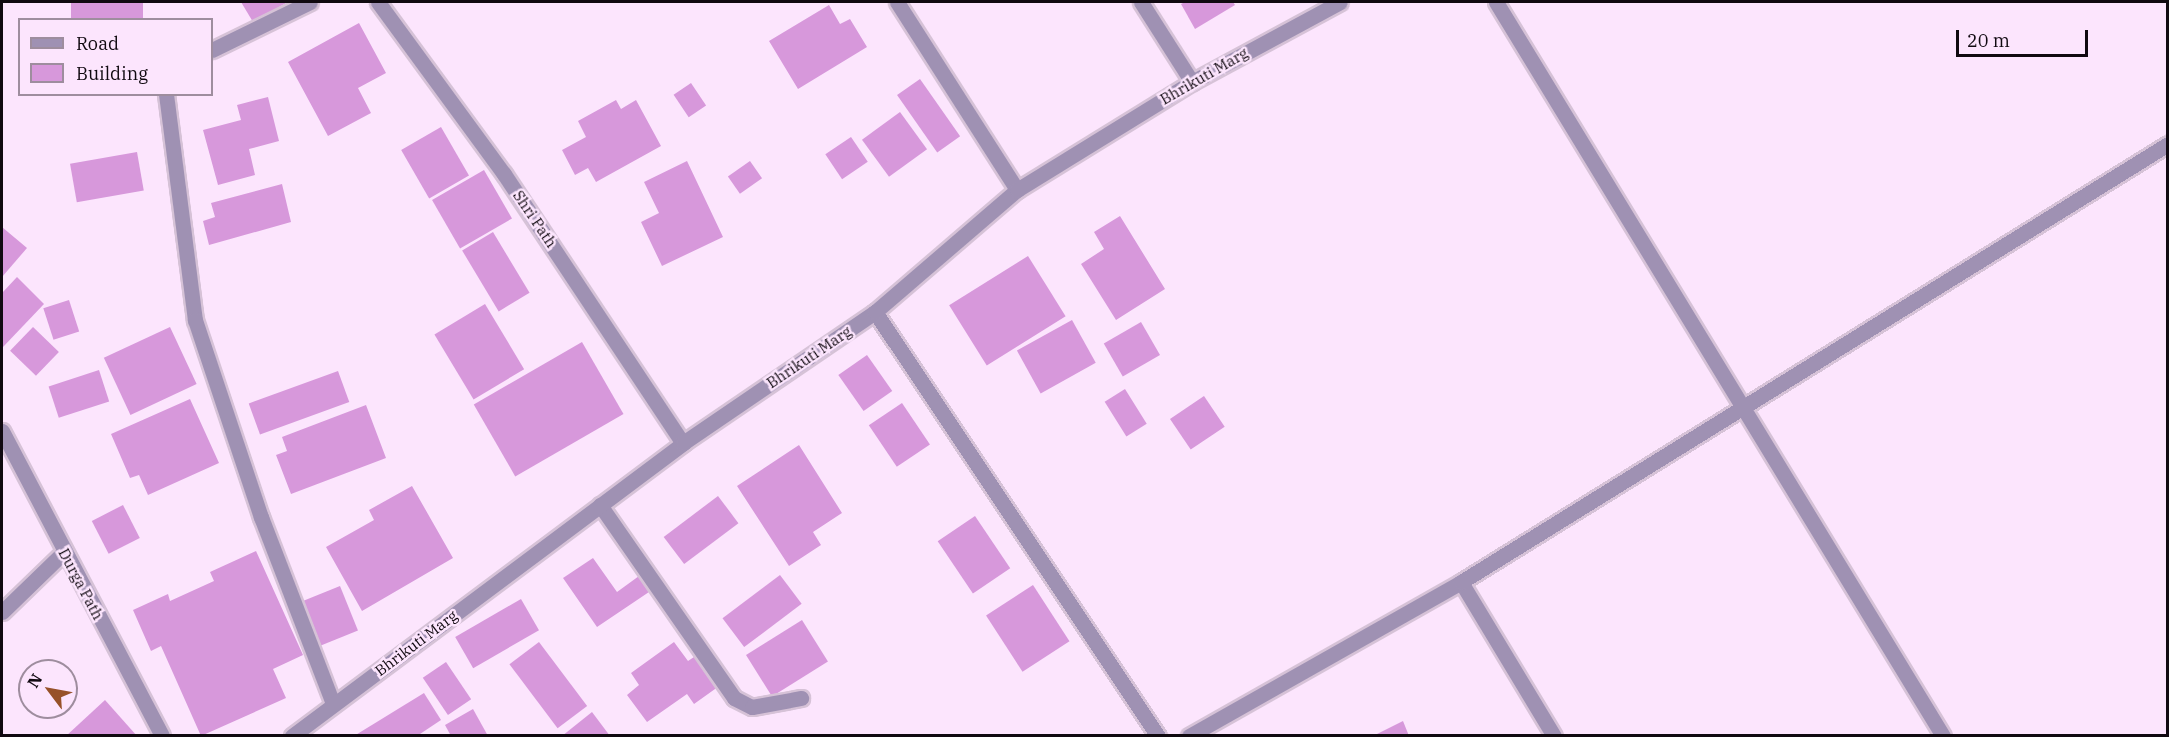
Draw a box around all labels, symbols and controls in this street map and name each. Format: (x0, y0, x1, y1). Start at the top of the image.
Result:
legend (18, 18, 213, 96)
scale bar (1959, 18, 2091, 56)
text: 20 m (1967, 29, 2010, 52)
text: Road (76, 32, 119, 55)
street label: Bhrikuti Marg (1157, 44, 1251, 108)
text: Building (76, 62, 148, 85)
street label: Shri Path (509, 187, 561, 251)
street label: Bhrikuti Marg (763, 322, 855, 392)
street label: Durga Path (55, 545, 107, 623)
street label: Bhrikuti Marg (371, 606, 461, 680)
north arrow (18, 659, 78, 719)
text: N (23, 670, 46, 691)

